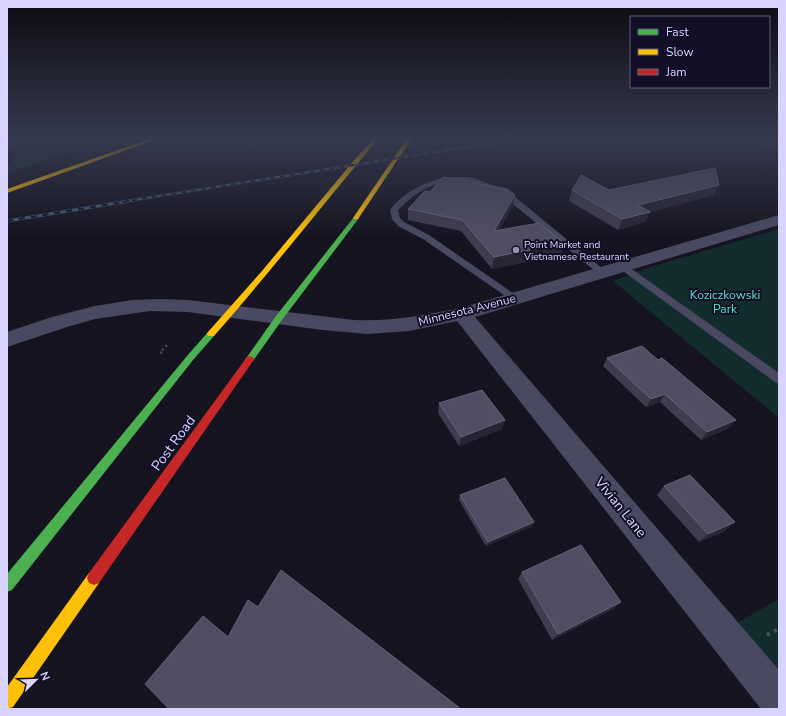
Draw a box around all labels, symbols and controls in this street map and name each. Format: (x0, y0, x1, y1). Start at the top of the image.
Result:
legend (630, 16, 770, 88)
text: Fast (666, 24, 689, 40)
text: Slow (666, 44, 694, 60)
text: Jam (665, 64, 687, 80)
place label: Point Market and Vietnamese Restaurant (523, 238, 629, 264)
marker: Point Market and Vietnamese Restaurant (511, 245, 521, 255)
park label: Koziczkowski Park (690, 287, 760, 317)
street label: Minnesota Avenue (417, 290, 517, 330)
street label: Post Road (147, 412, 200, 475)
street label: Vivian Lane (590, 472, 651, 542)
north arrow (16, 660, 56, 700)
text: N (36, 670, 53, 683)

